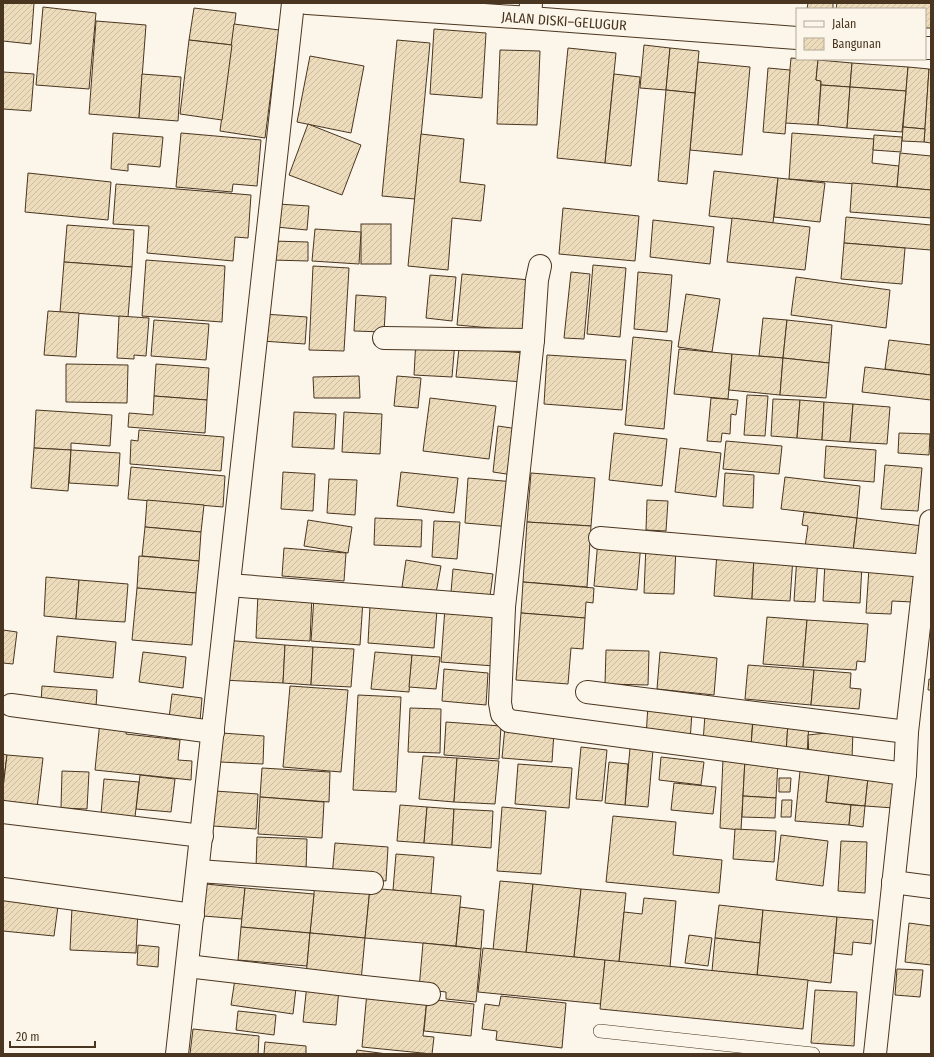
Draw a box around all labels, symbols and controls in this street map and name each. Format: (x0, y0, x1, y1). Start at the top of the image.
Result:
legend (796, 8, 926, 60)
street label: JALAN DISKI–GELUGUR (501, 9, 628, 34)
text: Jalan (832, 17, 856, 31)
text: Bangunan (832, 37, 881, 51)
scale bar (10, 1023, 95, 1049)
text: 20 m (16, 1030, 40, 1044)

